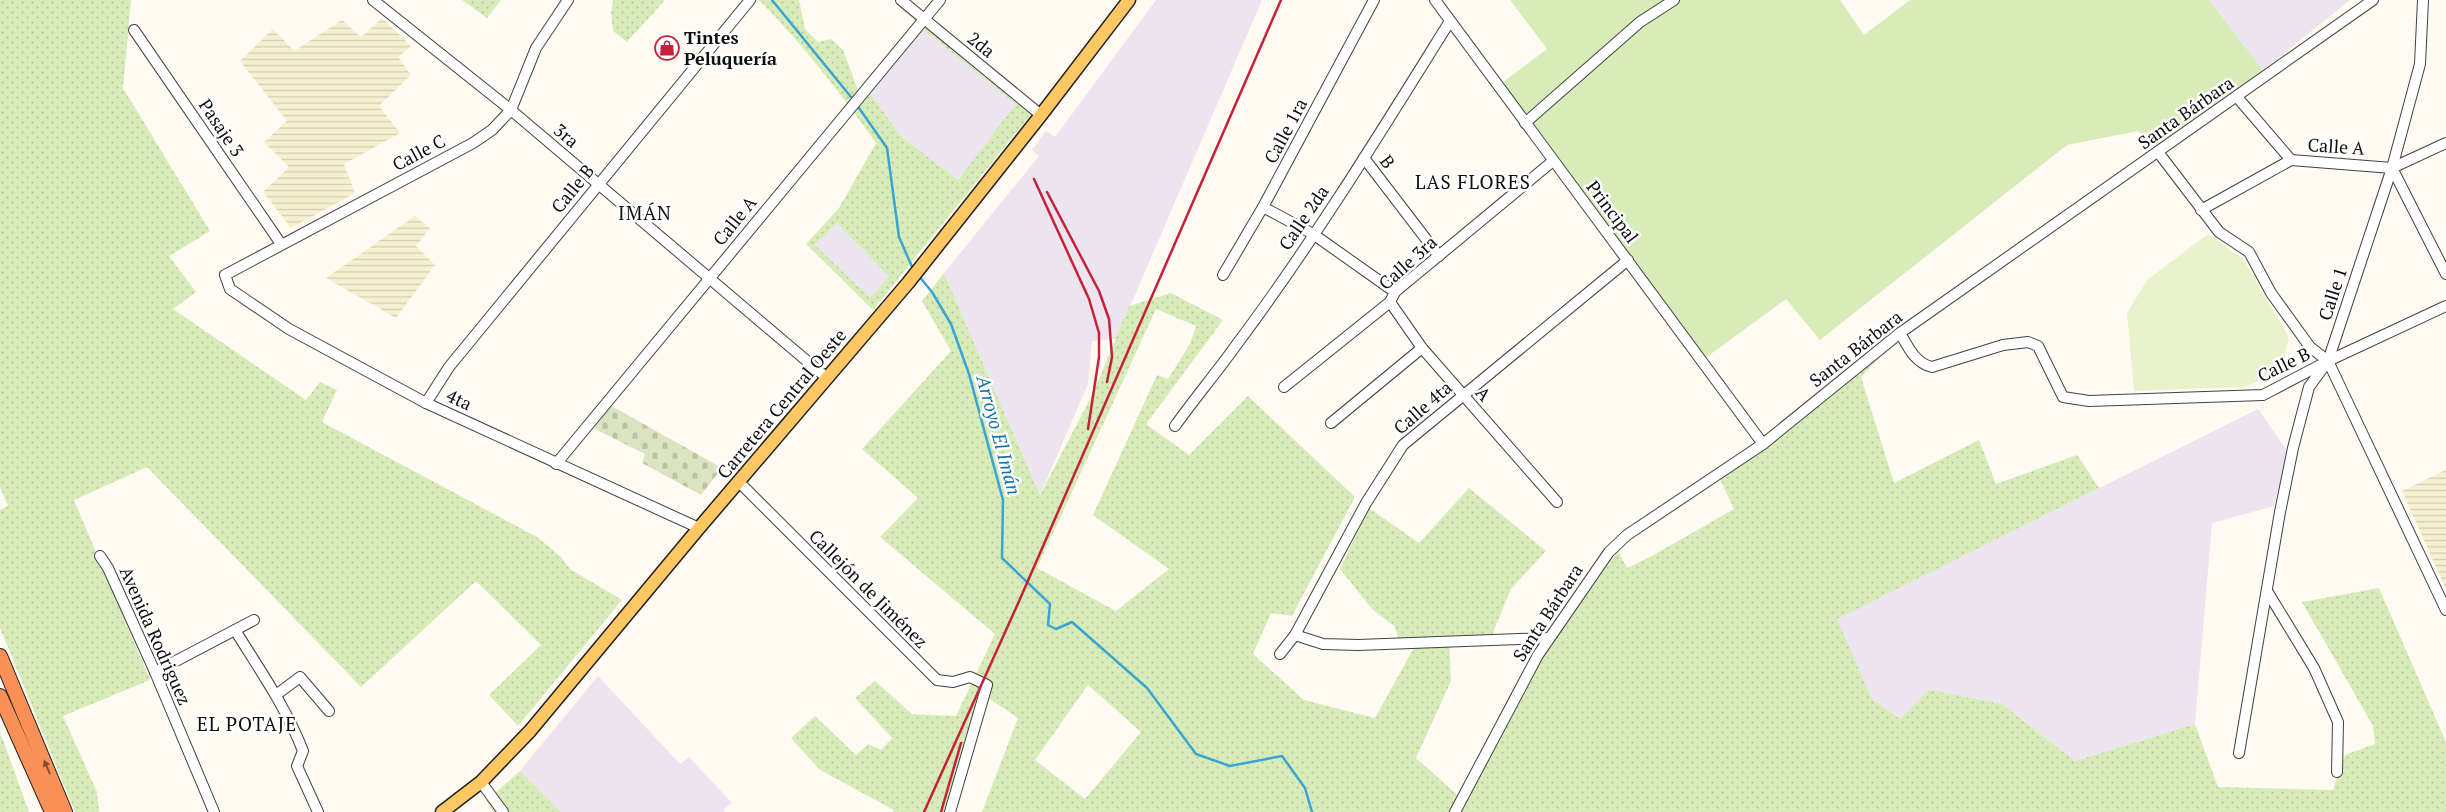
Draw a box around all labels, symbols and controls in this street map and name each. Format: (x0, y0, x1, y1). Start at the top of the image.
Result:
place label: Tintes Peluquería (684, 25, 777, 70)
street label: 2da (963, 26, 1000, 63)
shop icon: Tintes Peluquería (654, 35, 680, 61)
street label: Santa Bárbara (2133, 70, 2238, 154)
street label: Pasaje 3 (194, 94, 250, 161)
street label: Calle 1ra (1258, 94, 1312, 167)
street label: 3ra (549, 118, 584, 153)
street label: Calle C (388, 128, 449, 176)
street label: Calle A (2307, 132, 2366, 160)
street label: B (1375, 150, 1401, 173)
street label: Calle B (545, 159, 599, 218)
district label: LAS FLORES (1415, 169, 1531, 194)
street label: Principal (1581, 175, 1644, 247)
street label: Calle 2da (1273, 180, 1334, 255)
street label: Calle A (707, 190, 762, 250)
district label: IMÁN (618, 200, 672, 225)
street label: Calle 3ra (1373, 230, 1442, 295)
street label: Calle 1 (2312, 264, 2352, 323)
street label: Santa Bárbara (1804, 304, 1907, 392)
street label: Carretera Central Oeste (711, 323, 851, 483)
street label: Calle B (2253, 341, 2314, 387)
water label: Arroyo El Imán (971, 371, 1027, 497)
street label: Calle 4ta (1388, 375, 1457, 439)
street label: A (1471, 381, 1497, 406)
street label: 4ta (443, 383, 476, 415)
street label: Callejón de Jiménez (804, 524, 933, 653)
street label: Santa Bárbara (1507, 559, 1588, 666)
street label: Avenida Rodriguez (115, 563, 197, 709)
district label: EL POTAJE (197, 711, 297, 736)
one-way arrow (42, 760, 50, 774)

